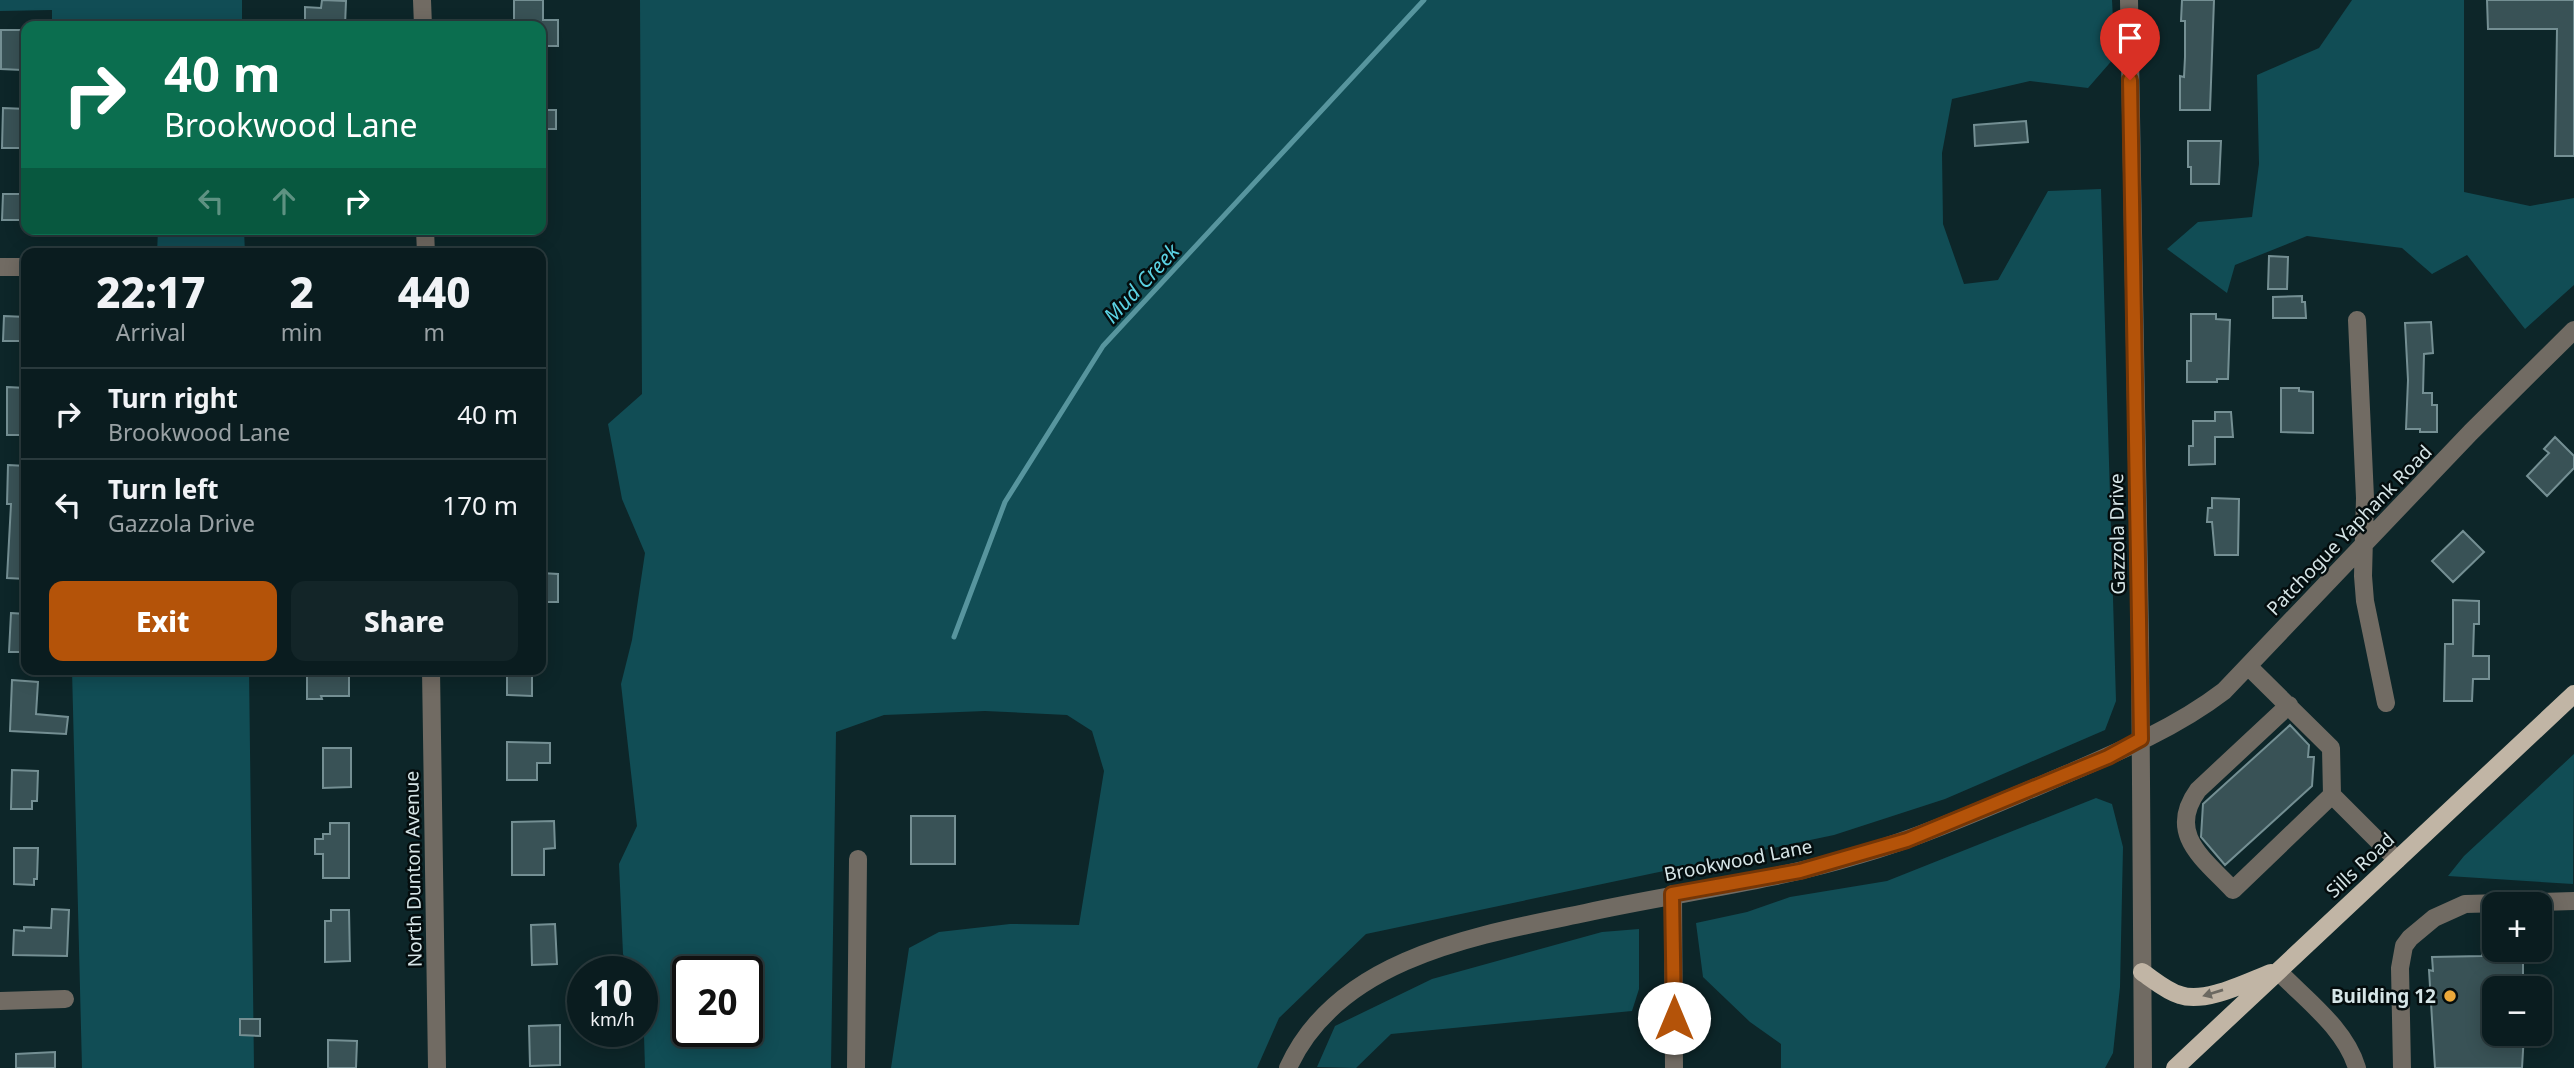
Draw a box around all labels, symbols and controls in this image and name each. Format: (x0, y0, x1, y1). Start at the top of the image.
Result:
pin (2100, 8, 2160, 80)
icon: arrive (2111, 19, 2149, 57)
text: 40 m (164, 40, 281, 106)
icon: right (49, 49, 140, 140)
text: Brookwood Lane (164, 103, 418, 146)
icon: left (192, 182, 230, 220)
icon: ahead (265, 182, 303, 220)
icon: right (338, 182, 376, 220)
water label: Mud Creek (1097, 236, 1186, 329)
text: 22:17 (96, 263, 205, 320)
text: 2 (289, 263, 314, 320)
text: 440 (398, 263, 471, 320)
text: Arrival (116, 316, 186, 348)
text: min (281, 316, 322, 348)
text: m (423, 316, 445, 348)
text: Turn right (108, 380, 238, 416)
icon: right (49, 395, 87, 433)
text: 40 m (457, 396, 518, 432)
text: Brookwood Lane (108, 416, 290, 448)
street label: Patchogue Yaphank Road (2261, 439, 2437, 621)
text: Turn left (108, 471, 219, 507)
street label: Gazzola Drive (2103, 473, 2131, 595)
icon: left (49, 486, 87, 524)
text: 170 m (442, 487, 518, 523)
text: Gazzola Drive (108, 507, 255, 539)
button: Exit (49, 581, 277, 661)
button: Share (291, 581, 518, 661)
street label: North Dunton Avenue (398, 771, 428, 967)
street label: Sills Road (2320, 827, 2400, 903)
street label: Brookwood Lane (1662, 833, 1814, 887)
map controls (2482, 892, 2552, 1046)
button: + (2482, 892, 2552, 962)
speed limit sign: 20 (672, 956, 763, 1047)
text: 10 (592, 969, 633, 1016)
button: − (2482, 976, 2552, 1046)
position arrow (1637, 981, 1711, 1055)
place label: Building 12 (2331, 983, 2436, 1009)
marker: Building 12 (2442, 988, 2458, 1004)
one-way arrow (2203, 989, 2224, 999)
text: km/h (590, 1007, 635, 1031)

